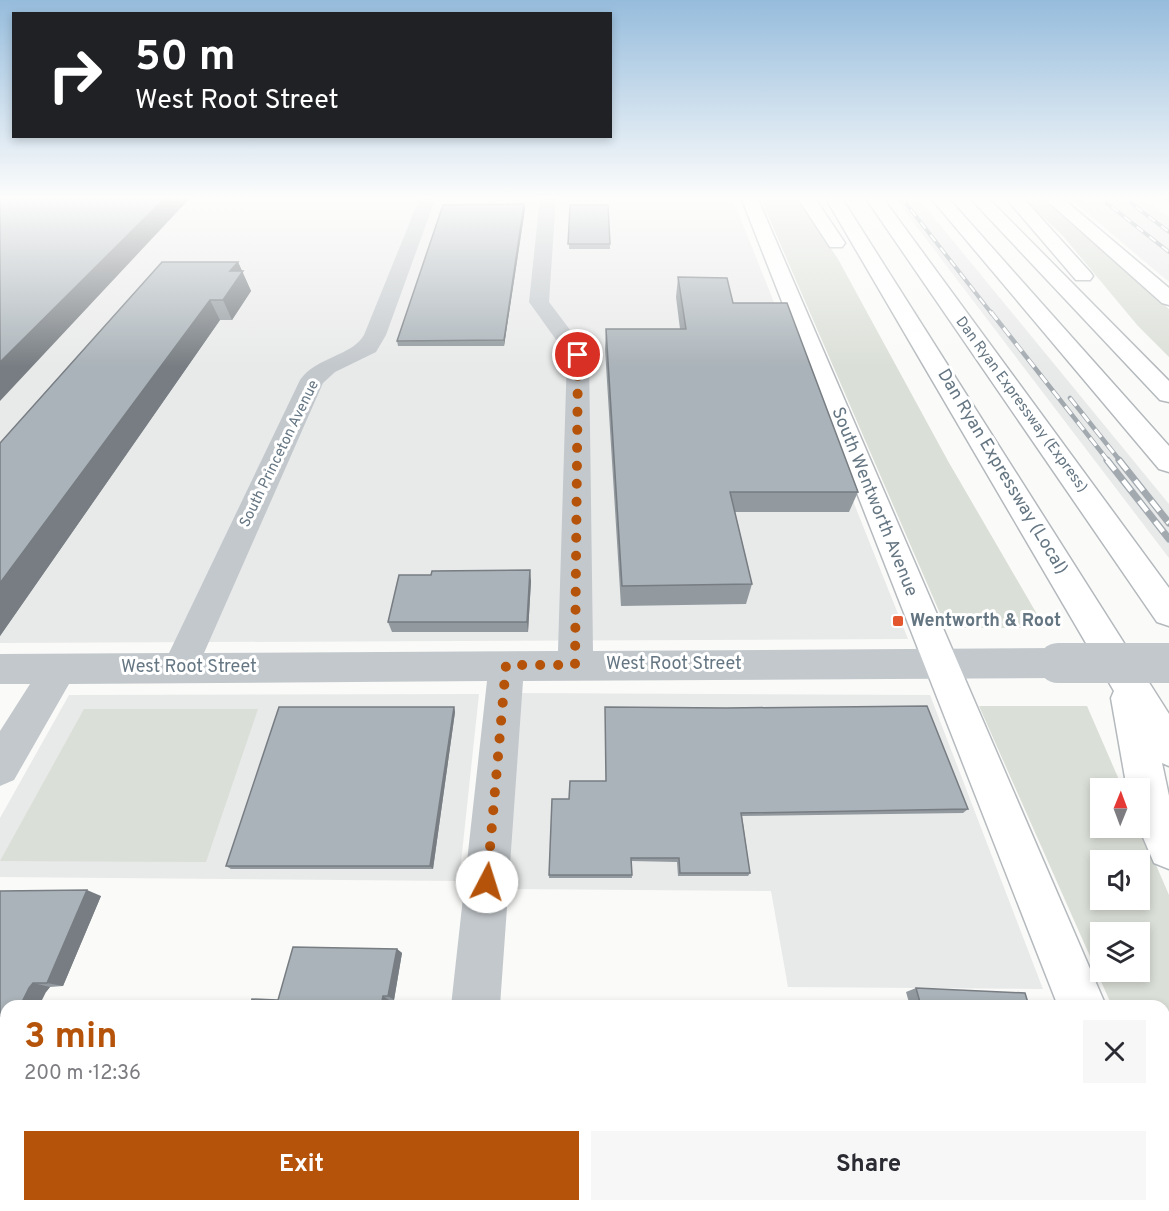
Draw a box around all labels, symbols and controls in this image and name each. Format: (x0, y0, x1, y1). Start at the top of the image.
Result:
text: 50 m (135, 32, 236, 85)
icon: right (36, 36, 114, 114)
text: West Root Street (135, 84, 339, 118)
street label: Dan Ryan Expressway (Express) (951, 313, 1091, 497)
pin (552, 329, 603, 380)
icon: arrive (561, 338, 594, 371)
street label: Dan Ryan Expressway (Local) (931, 365, 1073, 579)
street label: South Princeton Avenue (236, 377, 324, 531)
street label: South Wentworth Avenue (825, 404, 923, 600)
place label: Wentworth & Root (910, 610, 1061, 633)
marker: Wentworth & Root (891, 614, 905, 628)
street label: West Root Street (606, 653, 742, 676)
street label: West Root Street (121, 656, 257, 679)
north arrow (1090, 778, 1150, 838)
map controls (1090, 778, 1150, 982)
position arrow (455, 850, 519, 914)
button: sound (1090, 850, 1150, 910)
button: layers (1090, 922, 1150, 982)
text: 3 min (24, 1015, 118, 1061)
button: close (1083, 1020, 1146, 1083)
text: 200 m · 12:36 (24, 1061, 141, 1087)
button: Exit (24, 1131, 579, 1200)
button: Share (591, 1131, 1146, 1200)

